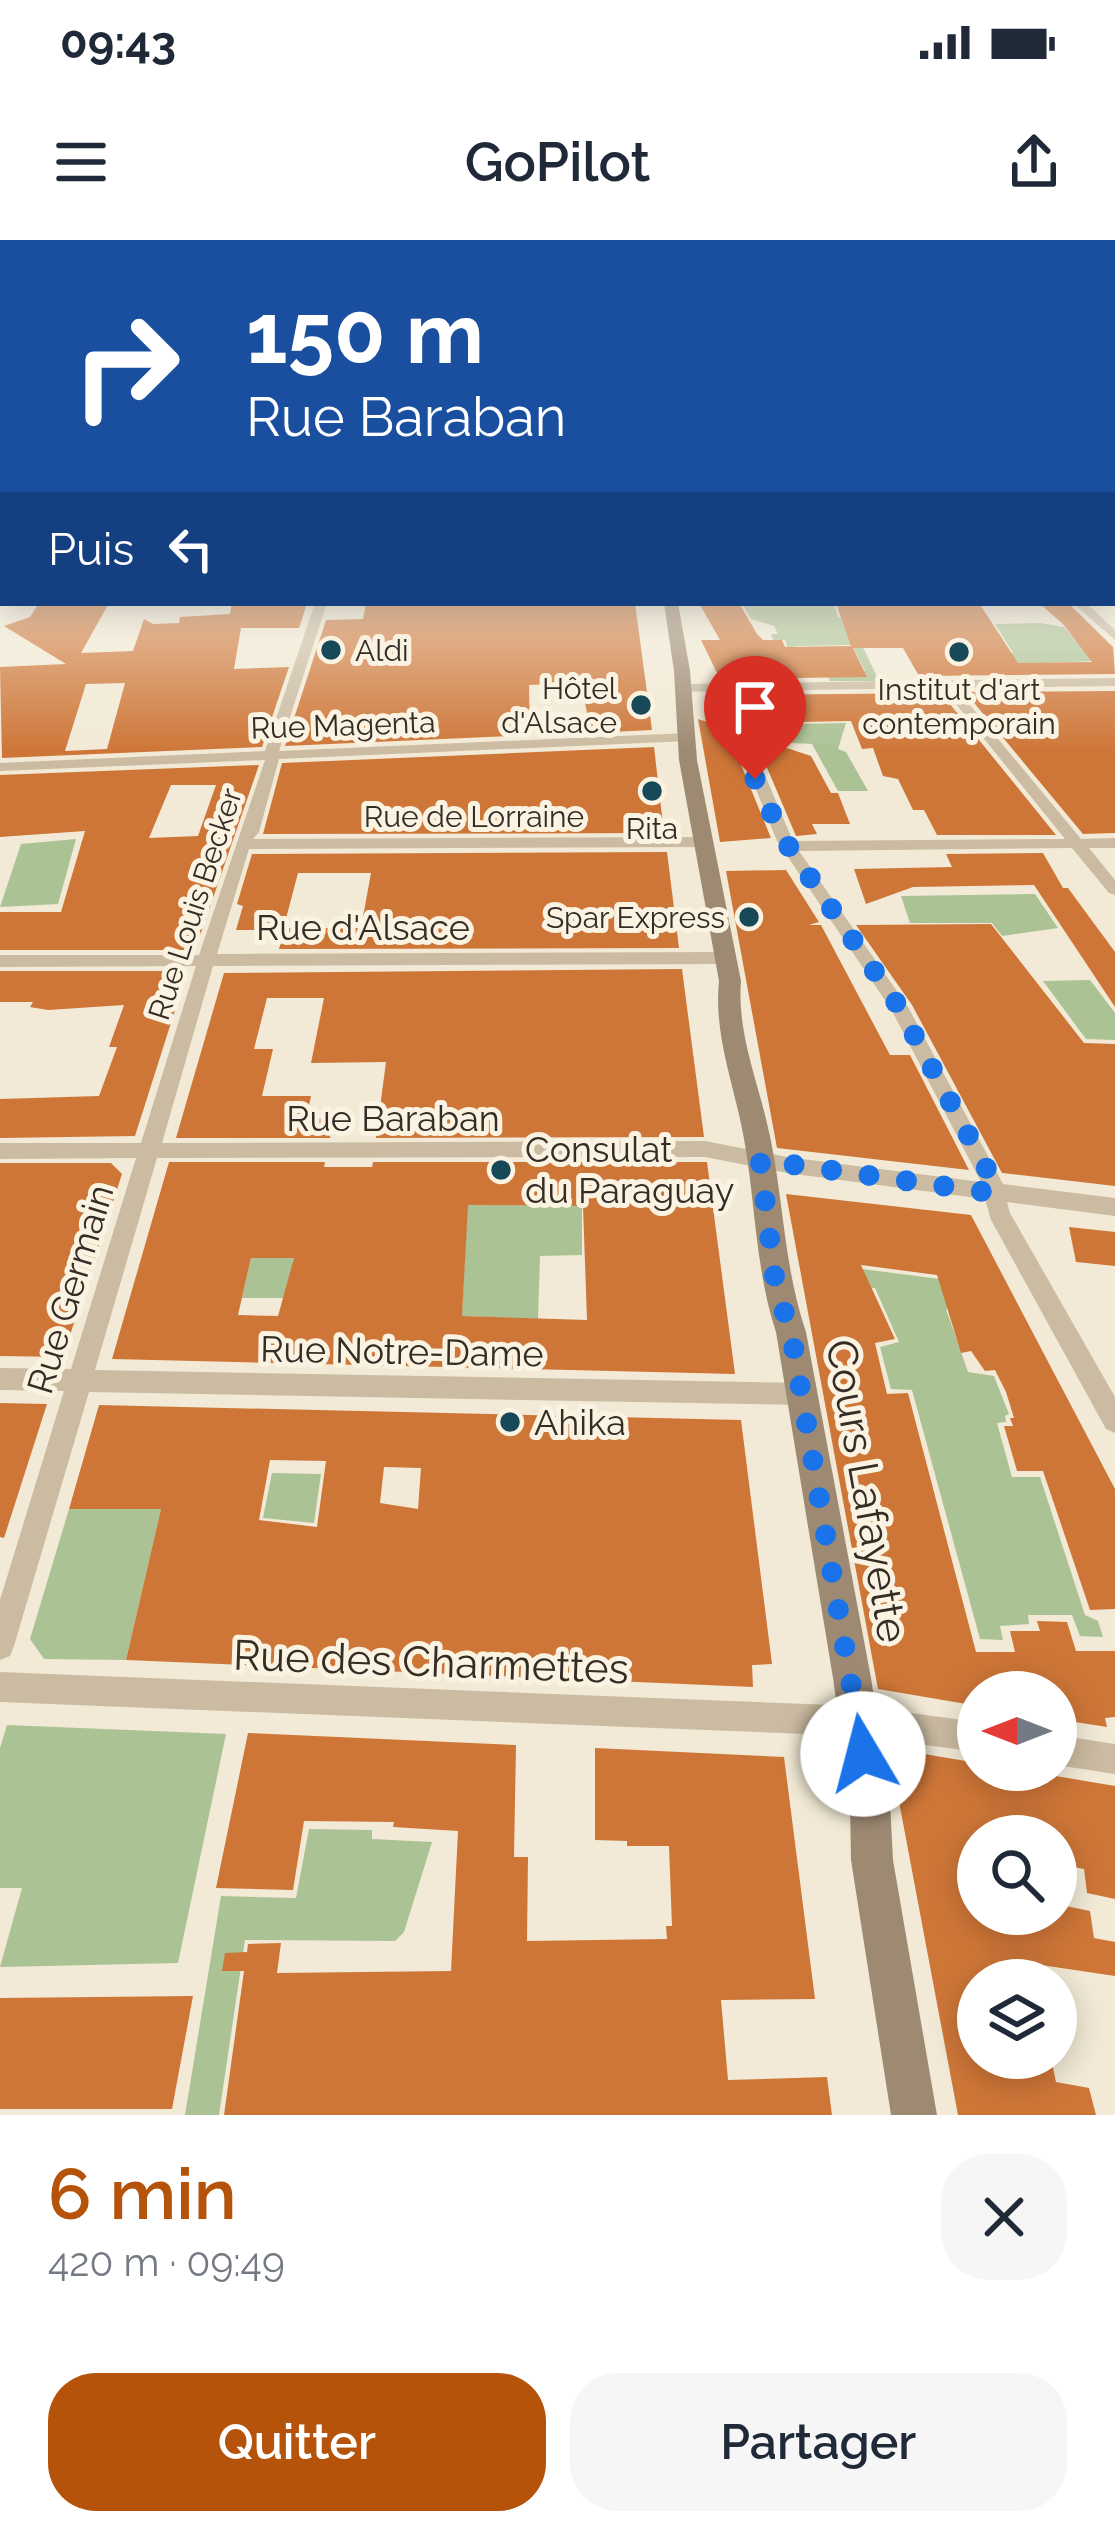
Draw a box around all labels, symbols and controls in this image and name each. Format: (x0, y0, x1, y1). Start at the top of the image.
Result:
text: 09:43 (60, 16, 176, 69)
icon: menu (48, 129, 114, 195)
icon: share (1001, 129, 1067, 195)
text: GoPilot (465, 130, 650, 194)
text: 150 m (246, 284, 484, 383)
icon: right (48, 288, 204, 444)
text: Rue Baraban (246, 385, 566, 449)
icon: left (158, 516, 224, 582)
text: Puis (48, 523, 134, 576)
place label: Aldi (355, 633, 409, 668)
marker: Aldi (318, 637, 344, 663)
marker: Institut d'art contemporain (946, 639, 972, 665)
pin (704, 656, 806, 779)
place label: Hôtel d'Alsace (501, 671, 618, 740)
place label: Institut d'art contemporain (862, 672, 1056, 741)
icon: arrive (722, 674, 788, 740)
marker: Hôtel d'Alsace (628, 692, 654, 718)
street label: Rue Magenta (250, 704, 436, 746)
marker: Rita (639, 778, 665, 804)
street label: Rue Louis Becker (141, 783, 249, 1024)
street label: Rue de Lorraine (364, 799, 584, 834)
place label: Rita (626, 811, 678, 846)
place label: Spar Express (546, 900, 725, 935)
marker: Spar Express (736, 904, 762, 930)
street label: Rue d'Alsace (256, 906, 470, 948)
street label: Rue Baraban (286, 1097, 500, 1139)
place label: Consulat du Paraguay (525, 1128, 734, 1211)
marker: Consulat du Paraguay (488, 1157, 514, 1183)
street label: Rue Germain (18, 1180, 122, 1398)
street label: Rue Notre-Dame (260, 1328, 544, 1374)
street label: Cours Lafayette (816, 1336, 918, 1646)
place label: Ahika (534, 1401, 626, 1443)
marker: Ahika (497, 1409, 523, 1435)
street label: Rue des Charmettes (232, 1631, 630, 1693)
north arrow (957, 1671, 1077, 1791)
map controls (957, 1671, 1077, 2079)
position arrow (800, 1691, 926, 1817)
button: search (957, 1815, 1077, 1935)
button: layers (957, 1959, 1077, 2079)
text: 6 min (48, 2151, 237, 2236)
button: close (941, 2154, 1067, 2280)
text: 420 m · 09:49 (48, 2239, 285, 2285)
button: Quitter (48, 2373, 546, 2511)
button: Partager (570, 2373, 1067, 2511)

